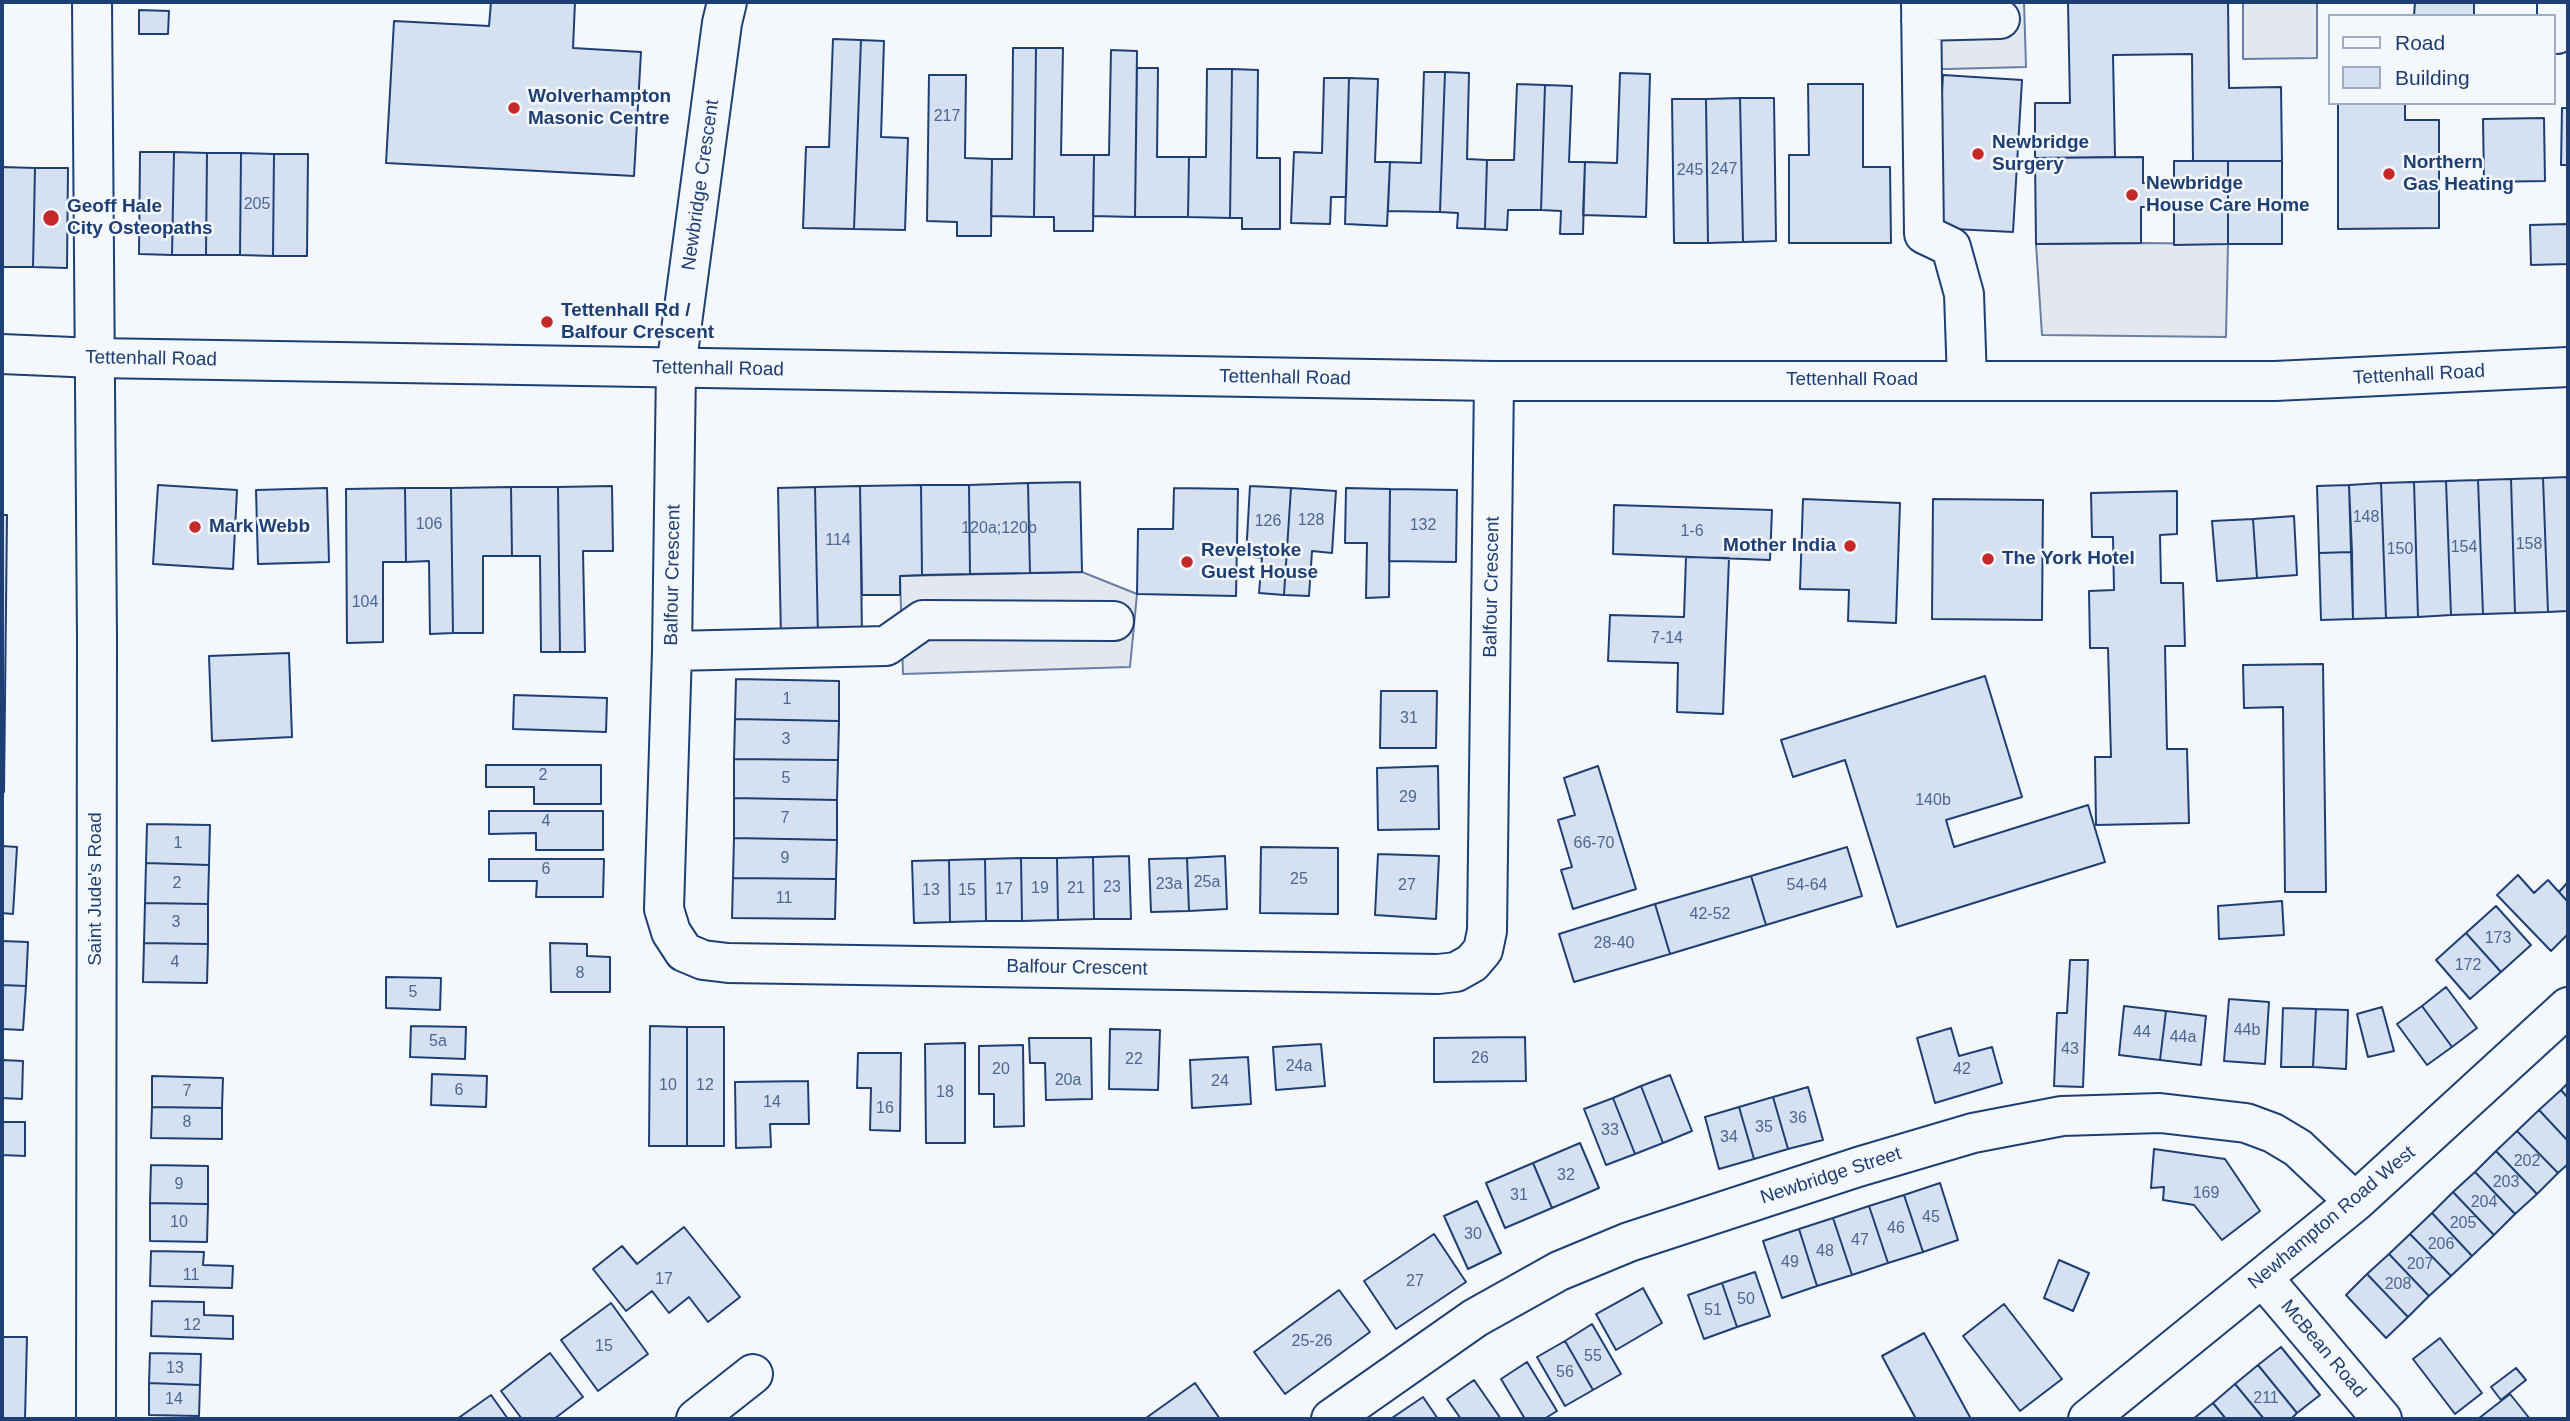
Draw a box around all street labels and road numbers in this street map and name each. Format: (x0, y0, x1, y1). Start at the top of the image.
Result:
street label: Newbridge Crescent (678, 98, 724, 272)
street label: Tettenhall Road (85, 346, 217, 372)
street label: Tettenhall Road (652, 356, 784, 382)
street label: Tettenhall Road (2352, 360, 2486, 390)
street label: Tettenhall Road (1219, 365, 1351, 391)
street label: Tettenhall Road (1786, 369, 1918, 391)
street label: Balfour Crescent (660, 504, 686, 646)
street label: Balfour Crescent (1479, 516, 1505, 658)
street label: Saint Jude's Road (85, 812, 107, 966)
street label: Balfour Crescent (1006, 955, 1148, 981)
street label: Newhampton Road West (2244, 1141, 2420, 1295)
street label: Newbridge Street (1758, 1142, 1904, 1210)
street label: McBean Road (2276, 1296, 2370, 1402)

